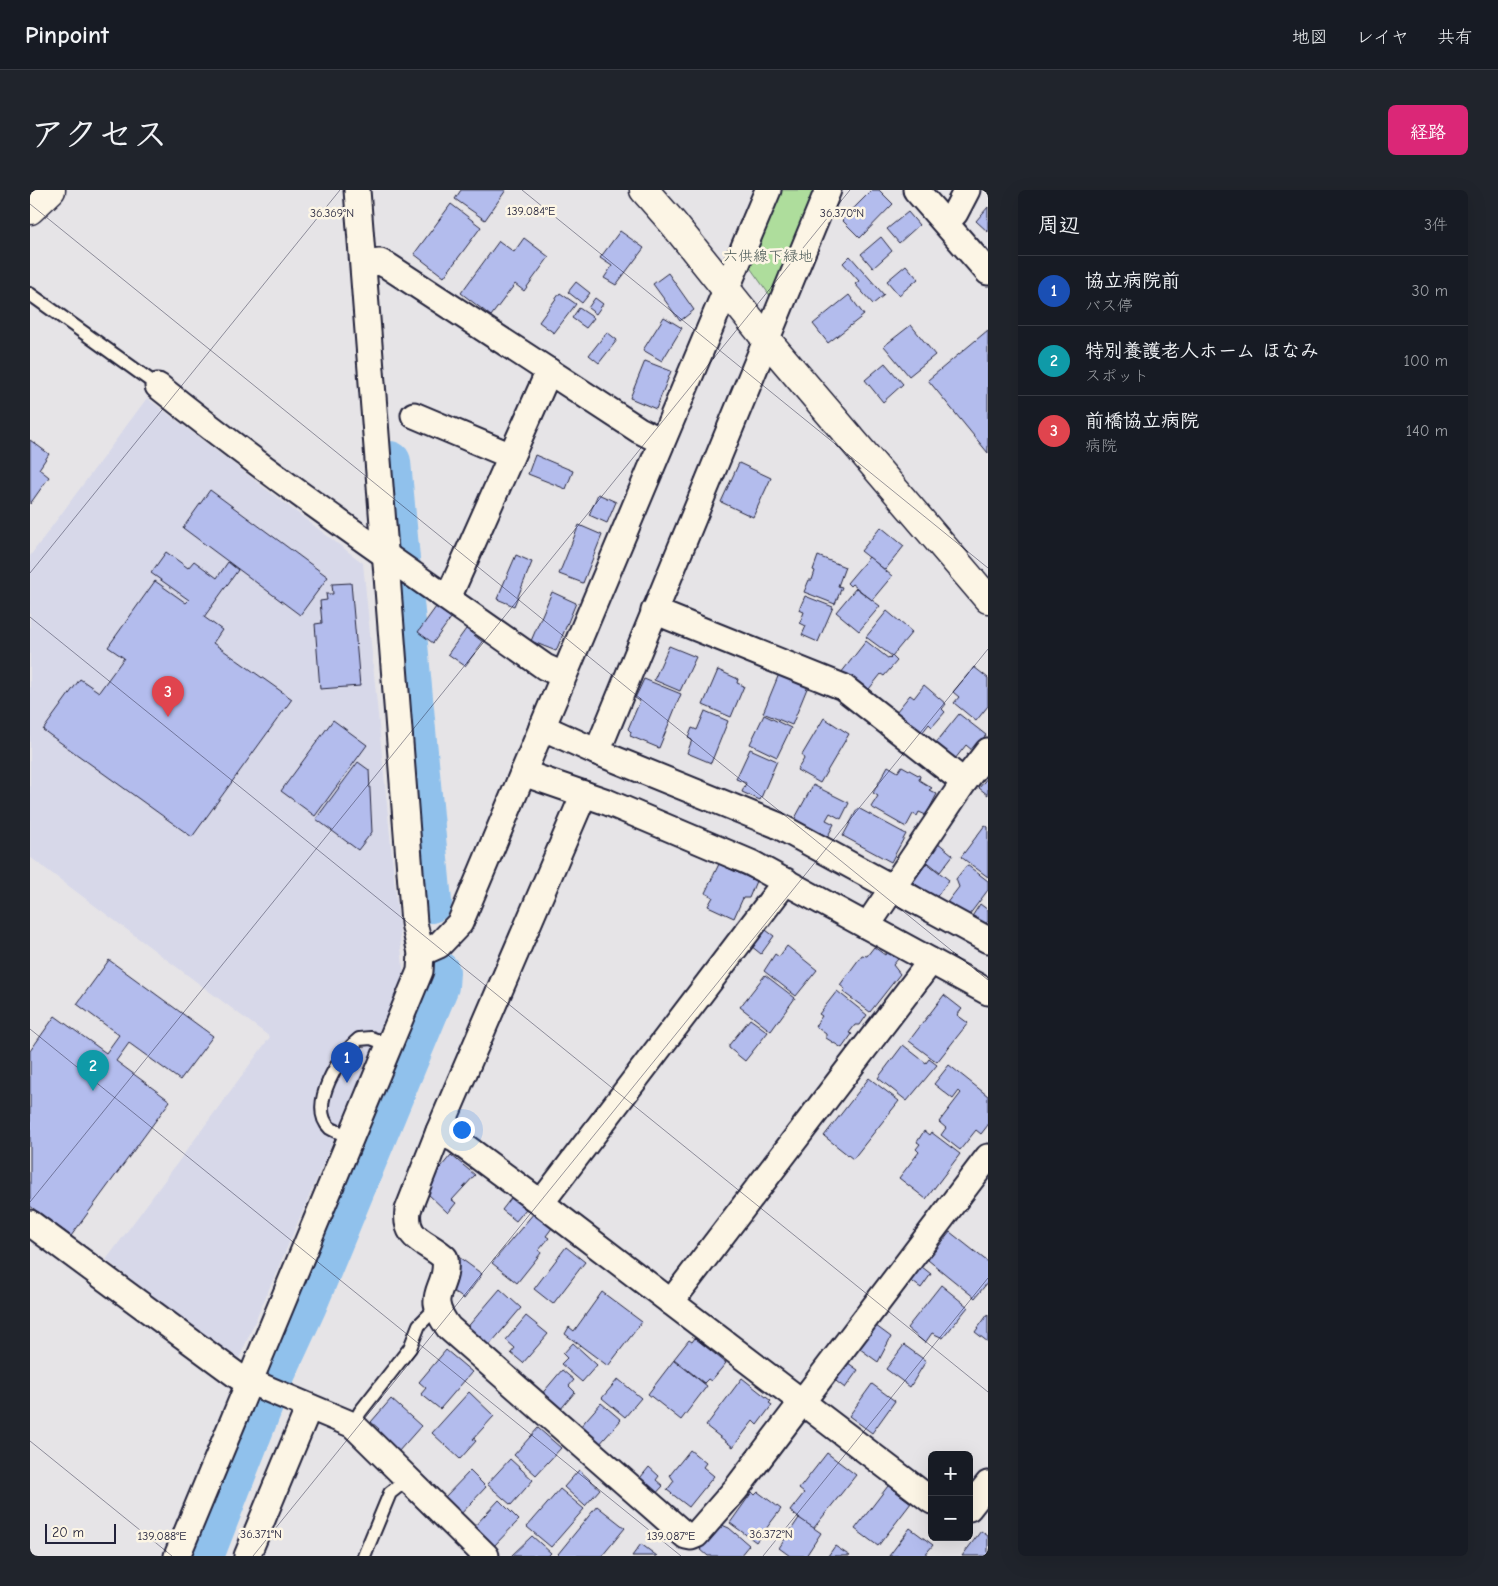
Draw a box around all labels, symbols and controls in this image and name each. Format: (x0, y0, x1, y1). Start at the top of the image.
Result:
text: Pinpoint (25, 21, 109, 49)
text: 地図 (1292, 27, 1328, 48)
text: レイヤ (1356, 27, 1409, 48)
text: 共有 (1437, 27, 1473, 48)
button: 経路 (1388, 105, 1468, 155)
text: アクセス (30, 114, 168, 155)
text: 139.084°E (507, 204, 555, 218)
text: 36.369°N (310, 206, 354, 220)
text: 36.370°N (820, 206, 864, 220)
text: 周辺 (1038, 213, 1080, 237)
text: 3件 (1424, 216, 1448, 234)
park label: 六供線下緑地 (723, 247, 813, 265)
text: 協立病院前 (1085, 270, 1180, 292)
text: 1 (1051, 282, 1057, 300)
text: 30 m (1412, 282, 1448, 300)
text: バス停 (1085, 297, 1133, 315)
text: 特別養護老人ホーム ほなみ (1085, 340, 1319, 362)
text: 2 (1050, 352, 1058, 370)
text: 100 m (1404, 352, 1448, 370)
text: スポット (1085, 367, 1149, 385)
text: 前橋協立病院 (1085, 410, 1199, 432)
text: 3 (1050, 422, 1058, 440)
text: 140 m (1406, 422, 1448, 440)
text: 病院 (1085, 437, 1117, 455)
pin: 3 (152, 676, 184, 717)
pin: 1 (331, 1042, 363, 1083)
pin: 2 (77, 1050, 109, 1091)
your location (449, 1117, 475, 1143)
map controls (928, 1451, 973, 1541)
button: + (928, 1451, 973, 1496)
button: − (928, 1496, 973, 1541)
scale bar (45, 1521, 116, 1544)
text: 20 m (52, 1524, 84, 1541)
text: 36.371°N (240, 1527, 282, 1541)
text: 36.372°N (749, 1527, 793, 1541)
text: 139.088°E (138, 1529, 186, 1543)
text: 139.087°E (647, 1529, 695, 1543)

